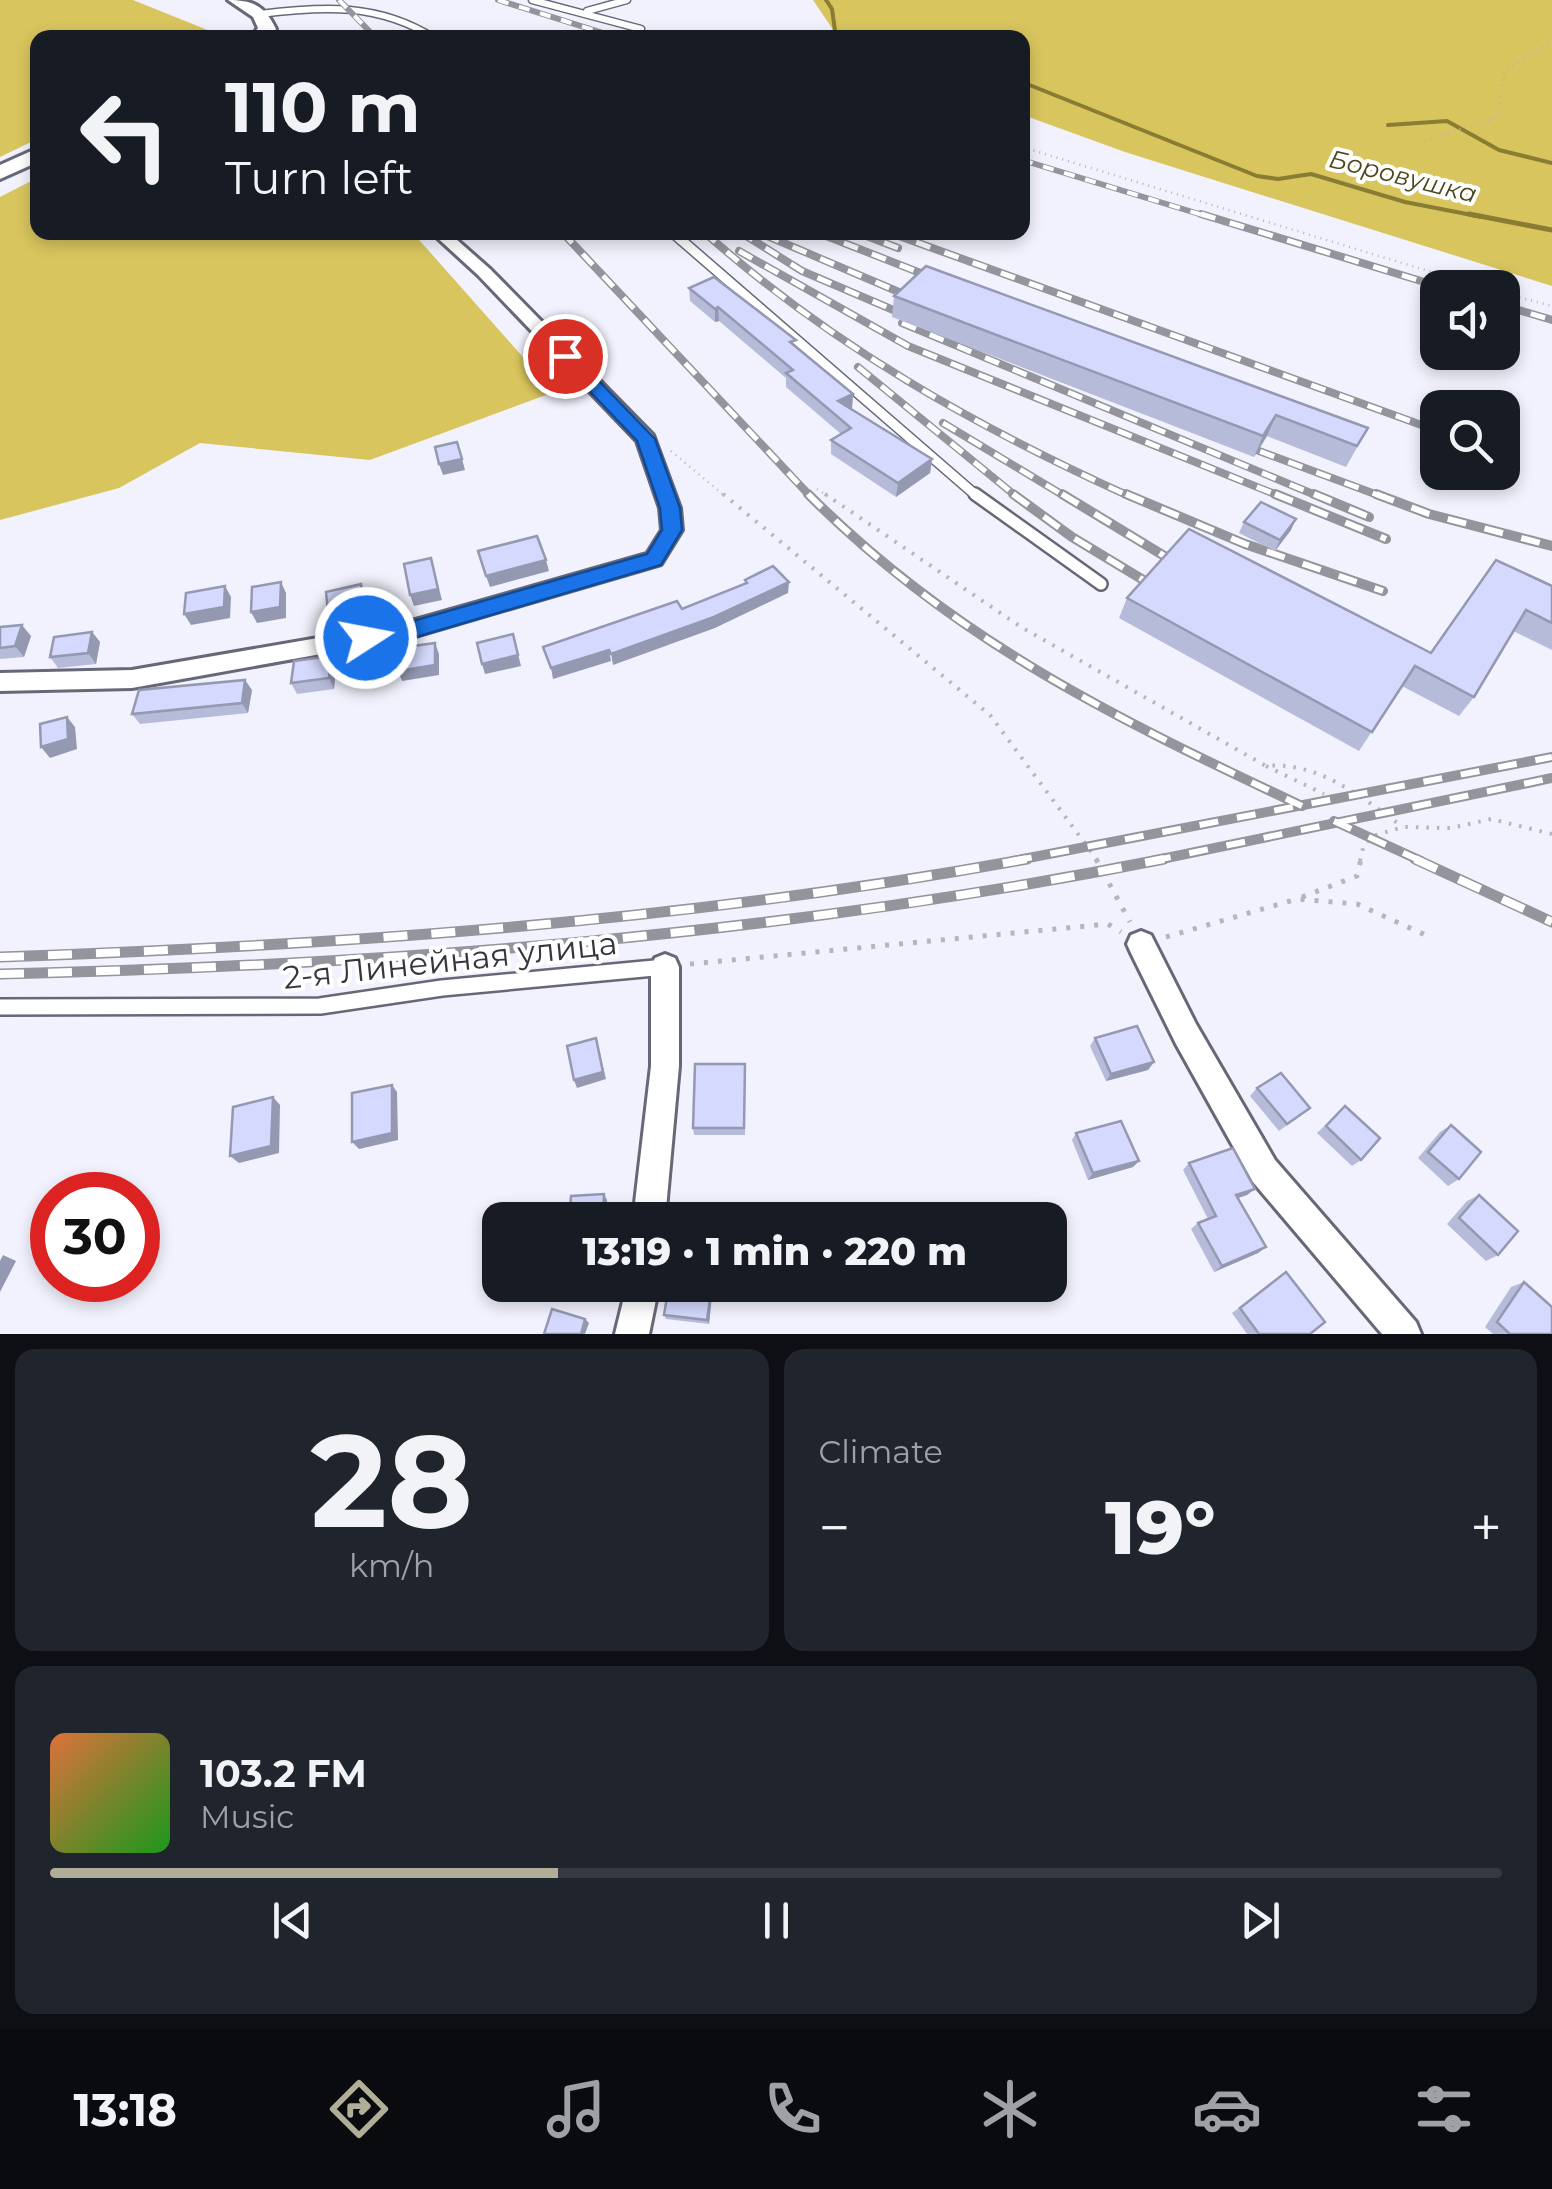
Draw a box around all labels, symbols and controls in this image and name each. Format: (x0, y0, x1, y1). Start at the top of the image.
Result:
text: 110 m (225, 64, 421, 150)
icon: left (60, 70, 190, 200)
water label: Боровушка (1326, 143, 1480, 209)
text: Turn left (225, 150, 413, 205)
map controls (1420, 270, 1520, 490)
button: sound (1420, 270, 1520, 370)
pin (523, 314, 608, 399)
icon: arrive (538, 329, 593, 384)
button: search (1420, 390, 1520, 490)
position arrow (314, 586, 418, 690)
street label: 2-я Линейная улица (281, 923, 619, 997)
speed limit sign: 30 (30, 1172, 160, 1302)
text: 13:19 · 1 min · 220 m (582, 1228, 967, 1275)
text: 28 (310, 1401, 473, 1560)
text: Climate (819, 1432, 943, 1471)
text: 19° (1105, 1481, 1215, 1573)
text: − (819, 1494, 850, 1561)
text: + (1470, 1494, 1502, 1561)
text: km/h (349, 1546, 434, 1585)
text: 103.2 FM (200, 1750, 367, 1797)
text: Music (200, 1797, 294, 1836)
icon: previous (265, 1893, 320, 1948)
icon: pause (749, 1893, 804, 1948)
icon: next (1233, 1893, 1288, 1948)
icon: directions (324, 2074, 394, 2144)
icon: music (541, 2074, 611, 2144)
icon: phone (758, 2074, 828, 2144)
icon: climate (975, 2074, 1045, 2144)
icon: car (1192, 2074, 1262, 2144)
icon: filters (1409, 2074, 1479, 2144)
text: 13:18 (73, 2082, 177, 2137)

